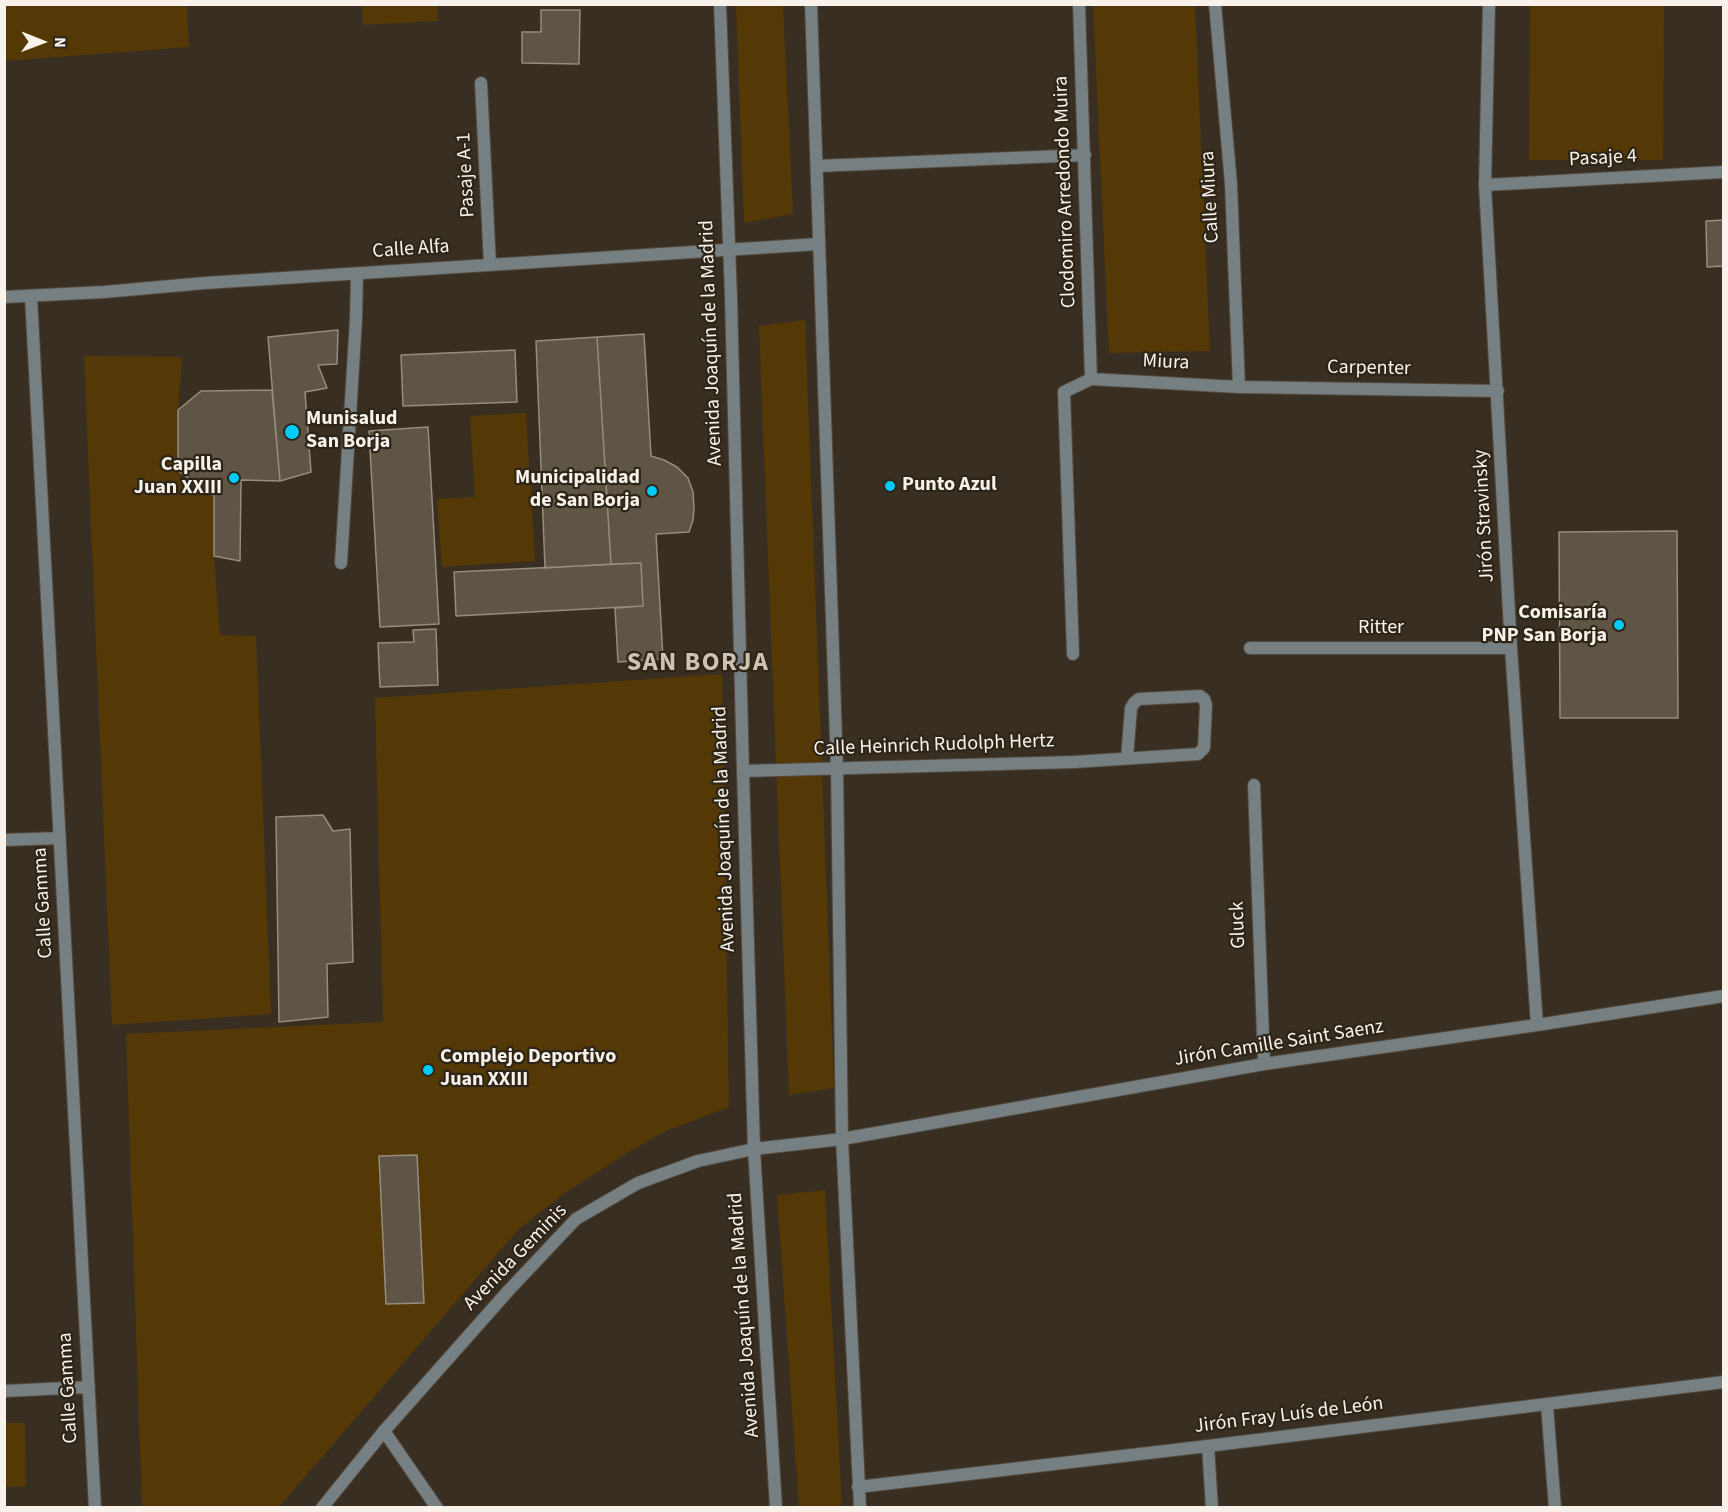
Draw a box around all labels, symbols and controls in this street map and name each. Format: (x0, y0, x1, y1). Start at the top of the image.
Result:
north arrow (12, 12, 72, 72)
text: N (49, 37, 71, 48)
street label: Clodomiro Arredondo Muira (1050, 75, 1082, 309)
street label: Pasaje A-1 (453, 132, 481, 218)
street label: Pasaje 4 (1569, 145, 1637, 173)
street label: Calle Miura (1197, 150, 1225, 244)
street label: Avenida Joaquín de la Madrid (696, 220, 728, 466)
street label: Calle Alfa (372, 235, 450, 265)
street label: Miura (1142, 350, 1190, 376)
street label: Carpenter (1327, 356, 1411, 382)
place label: Munisalud San Borja (306, 408, 397, 455)
marker: Munisalud San Borja (283, 423, 301, 441)
street label: Jirón Stravinsky (1470, 449, 1500, 583)
place label: Capilla Juan XXIII (134, 454, 222, 501)
place label: Municipalidad de San Borja (515, 467, 640, 514)
marker: Capilla Juan XXIII (227, 471, 241, 485)
place label: Punto Azul (902, 474, 997, 498)
marker: Punto Azul (883, 479, 897, 493)
marker: Municipalidad de San Borja (645, 484, 659, 498)
place label: Comisaría PNP San Borja (1482, 602, 1607, 649)
street label: Ritter (1358, 617, 1404, 641)
marker: Comisaría PNP San Borja (1612, 618, 1626, 632)
district label: SAN BORJA (627, 648, 769, 680)
street label: Avenida Joaquín de la Madrid (709, 706, 741, 952)
street label: Calle Heinrich Rudolph Hertz (813, 730, 1055, 762)
street label: Calle Gamma (29, 847, 59, 959)
street label: Gluck (1226, 901, 1252, 949)
street label: Jirón Camille Saint Saenz (1173, 1016, 1385, 1072)
place label: Complejo Deportivo Juan XXIII (440, 1046, 616, 1093)
marker: Complejo Deportivo Juan XXIII (421, 1063, 435, 1077)
street label: Avenida Joaquín de la Madrid (724, 1192, 766, 1438)
street label: Avenida Geminis (459, 1200, 573, 1316)
street label: Calle Gamma (54, 1332, 84, 1444)
street label: Jirón Fray Luís de León (1193, 1392, 1385, 1440)

